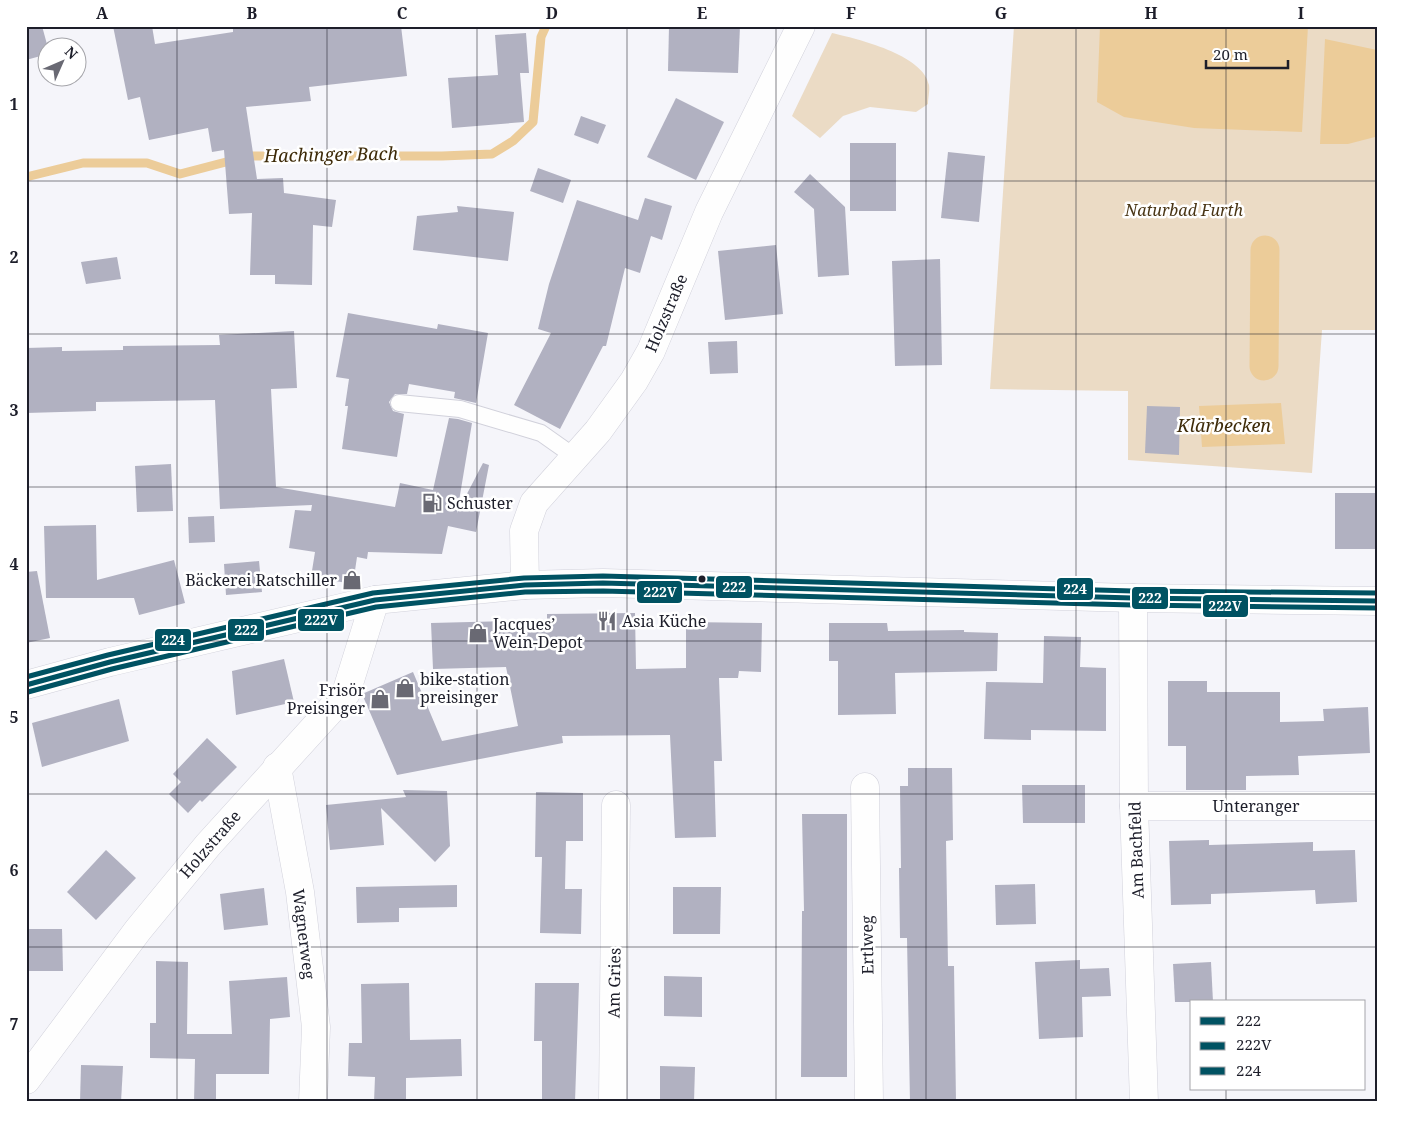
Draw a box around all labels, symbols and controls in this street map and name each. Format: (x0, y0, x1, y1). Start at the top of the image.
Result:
text: A (96, 2, 109, 24)
text: B (247, 2, 258, 24)
text: C (397, 2, 408, 24)
text: D (546, 2, 558, 24)
text: E (697, 2, 707, 24)
text: F (846, 2, 856, 24)
text: G (995, 2, 1007, 24)
text: H (1144, 2, 1158, 24)
text: I (1298, 2, 1304, 24)
north arrow (38, 38, 88, 88)
scale bar (1206, 38, 1288, 70)
text: N (61, 42, 82, 63)
text: 20 m (1213, 44, 1248, 64)
text: 1 (9, 93, 19, 115)
water label: Hachinger Bach (263, 141, 399, 167)
park label: Naturbad Furth (1124, 199, 1243, 221)
text: 2 (9, 246, 19, 268)
street label: Holzstraße (640, 270, 692, 356)
text: 3 (9, 399, 19, 421)
water label: Klärbecken (1176, 413, 1271, 437)
fuel station icon: Schuster (421, 492, 443, 514)
place label: Schuster (447, 492, 513, 514)
text: 4 (9, 553, 19, 575)
place label: Bäckerei Ratschiller (185, 569, 337, 591)
shop icon: Bäckerei Ratschiller (341, 569, 363, 591)
unlabelled marker (697, 574, 707, 584)
line badge: 222 (715, 575, 753, 599)
text: 222 (722, 577, 746, 596)
line badge: 224 (1056, 577, 1094, 601)
text: 224 (1063, 579, 1087, 598)
line badge: 222V (636, 580, 683, 604)
text: 222V (643, 582, 677, 601)
line badge: 222 (1131, 586, 1169, 610)
text: 222 (1138, 588, 1162, 607)
line badge: 222V (1202, 594, 1249, 618)
text: 222V (1208, 596, 1242, 615)
line badge: 222V (297, 608, 345, 632)
text: 222V (304, 610, 338, 629)
restaurant icon: Asia Küche (596, 610, 618, 632)
place label: Asia Küche (622, 610, 706, 632)
place label: Jacques’ Wein-Depot (492, 613, 583, 653)
line badge: 222 (227, 618, 265, 642)
text: 222 (234, 620, 258, 639)
shop icon: Jacques’ Wein-Depot (467, 622, 489, 644)
line badge: 224 (154, 628, 192, 652)
text: 224 (161, 630, 185, 649)
place label: bike-station preisinger (420, 668, 510, 708)
shop icon: bike-station preisinger (394, 677, 416, 699)
place label: Frisör Preisinger (287, 679, 365, 719)
shop icon: Frisör Preisinger (369, 688, 391, 710)
text: 5 (9, 706, 19, 728)
street label: Unteranger (1212, 795, 1300, 817)
street label: Am Bachfeld (1123, 801, 1149, 899)
street label: Holzstraße (174, 805, 246, 883)
text: 6 (9, 859, 19, 881)
street label: Wagnerweg (288, 888, 320, 981)
street label: Ertlweg (855, 915, 879, 975)
street label: Am Gries (602, 948, 626, 1018)
legend (1190, 1000, 1366, 1090)
text: 222 (1236, 1010, 1261, 1030)
text: 7 (9, 1013, 19, 1035)
text: 222V (1236, 1034, 1272, 1054)
text: 224 (1236, 1060, 1262, 1080)

